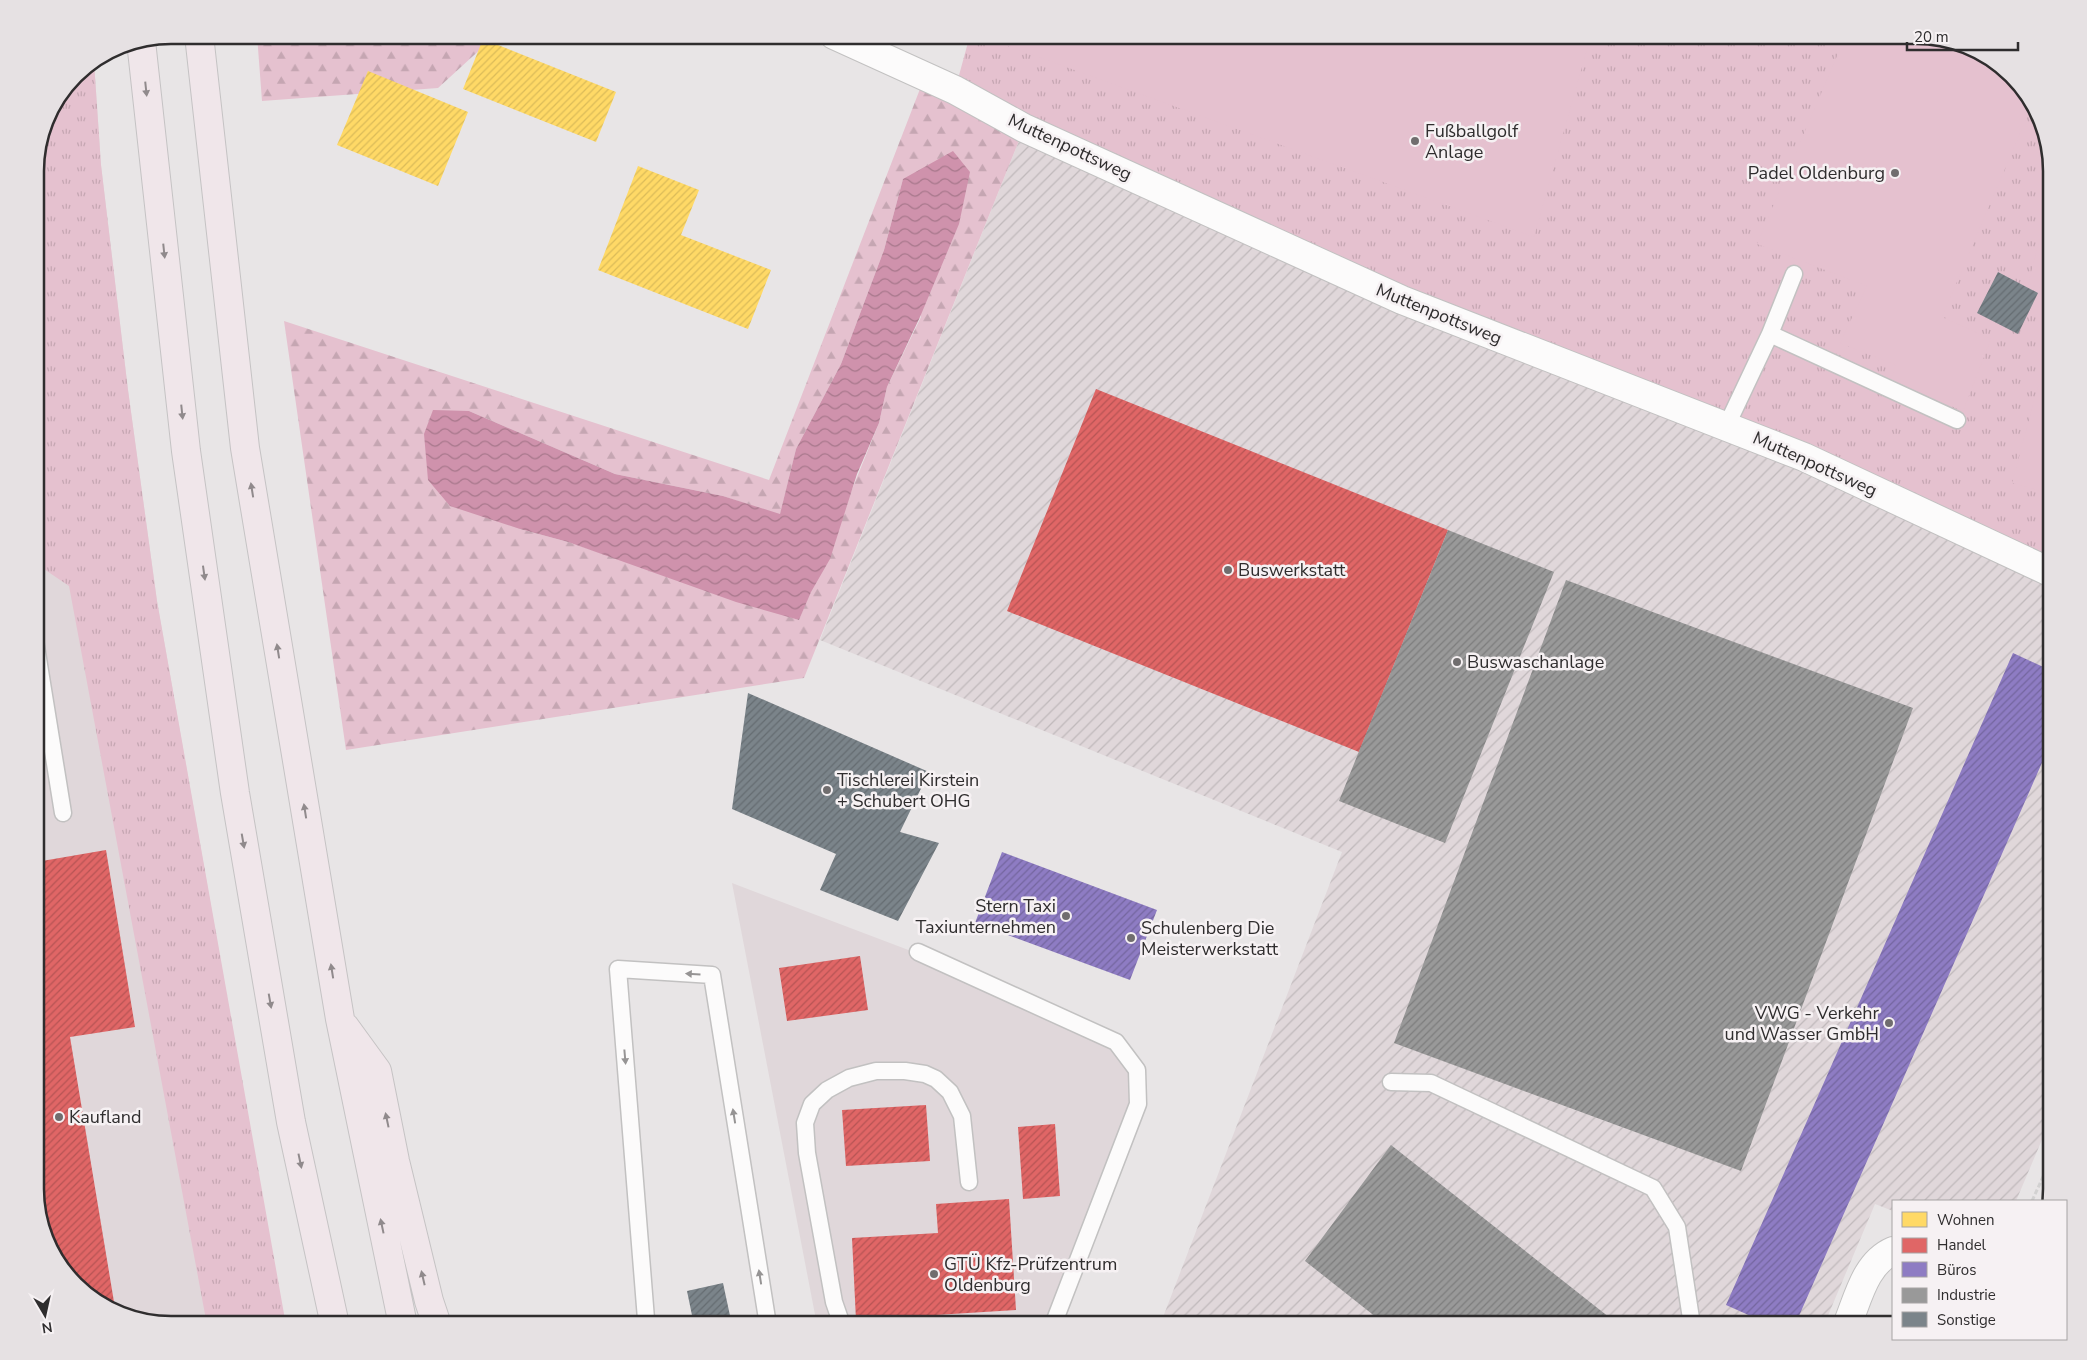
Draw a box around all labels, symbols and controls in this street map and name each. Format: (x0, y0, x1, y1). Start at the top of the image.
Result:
scale bar (1907, 20, 2018, 52)
text: 20 m (1914, 27, 1949, 47)
one-way arrow (142, 82, 150, 98)
street label: Muttenpottsweg (1004, 108, 1136, 186)
place label: Fußballgolf Anlage (1425, 119, 1519, 164)
marker: Fußballgolf Anlage (1409, 135, 1421, 147)
place label: Padel Oldenburg (1748, 161, 1885, 185)
marker: Padel Oldenburg (1889, 167, 1901, 179)
one-way arrow (160, 243, 168, 259)
street label: Muttenpottsweg (1372, 278, 1506, 350)
one-way arrow (178, 405, 186, 421)
street label: Muttenpottsweg (1749, 426, 1881, 502)
one-way arrow (247, 482, 255, 498)
place label: Buswerkstatt (1238, 558, 1346, 582)
marker: Buswerkstatt (1222, 564, 1234, 576)
one-way arrow (200, 566, 208, 582)
one-way arrow (274, 642, 282, 658)
place label: Buswaschanlage (1467, 650, 1604, 674)
marker: Buswaschanlage (1451, 656, 1463, 668)
place label: Tischlerei Kirstein + Schubert OHG (837, 768, 979, 813)
marker: Tischlerei Kirstein + Schubert OHG (821, 784, 833, 796)
one-way arrow (301, 802, 309, 818)
one-way arrow (239, 833, 247, 849)
place label: Stern Taxi Taxiunternehmen (916, 894, 1056, 939)
marker: Stern Taxi Taxiunternehmen (1060, 910, 1072, 922)
place label: Schulenberg Die Meisterwerkstatt (1141, 916, 1279, 961)
marker: Schulenberg Die Meisterwerkstatt (1125, 932, 1137, 944)
one-way arrow (327, 963, 335, 979)
one-way arrow (684, 969, 700, 977)
one-way arrow (267, 993, 275, 1009)
place label: VWG - Verkehr und Wasser GmbH (1725, 1001, 1880, 1046)
marker: VWG - Verkehr und Wasser GmbH (1883, 1017, 1895, 1029)
one-way arrow (622, 1050, 630, 1066)
place label: Kaufland (69, 1105, 141, 1129)
one-way arrow (730, 1108, 738, 1124)
marker: Kaufland (53, 1111, 65, 1123)
one-way arrow (382, 1112, 390, 1128)
one-way arrow (296, 1153, 304, 1169)
legend (1892, 1200, 2067, 1340)
text: Wohnen (1937, 1210, 1995, 1230)
one-way arrow (378, 1218, 386, 1233)
text: Handel (1937, 1235, 1987, 1255)
place label: GTÜ Kfz-Prüfzentrum Oldenburg (944, 1252, 1117, 1297)
text: Büros (1937, 1260, 1976, 1280)
marker: GTÜ Kfz-Prüfzentrum Oldenburg (928, 1268, 940, 1280)
one-way arrow (755, 1269, 763, 1285)
one-way arrow (419, 1271, 427, 1286)
text: Industrie (1937, 1285, 1996, 1305)
north arrow (20, 1290, 70, 1340)
text: Sonstige (1937, 1310, 1996, 1330)
text: N (40, 1317, 54, 1338)

